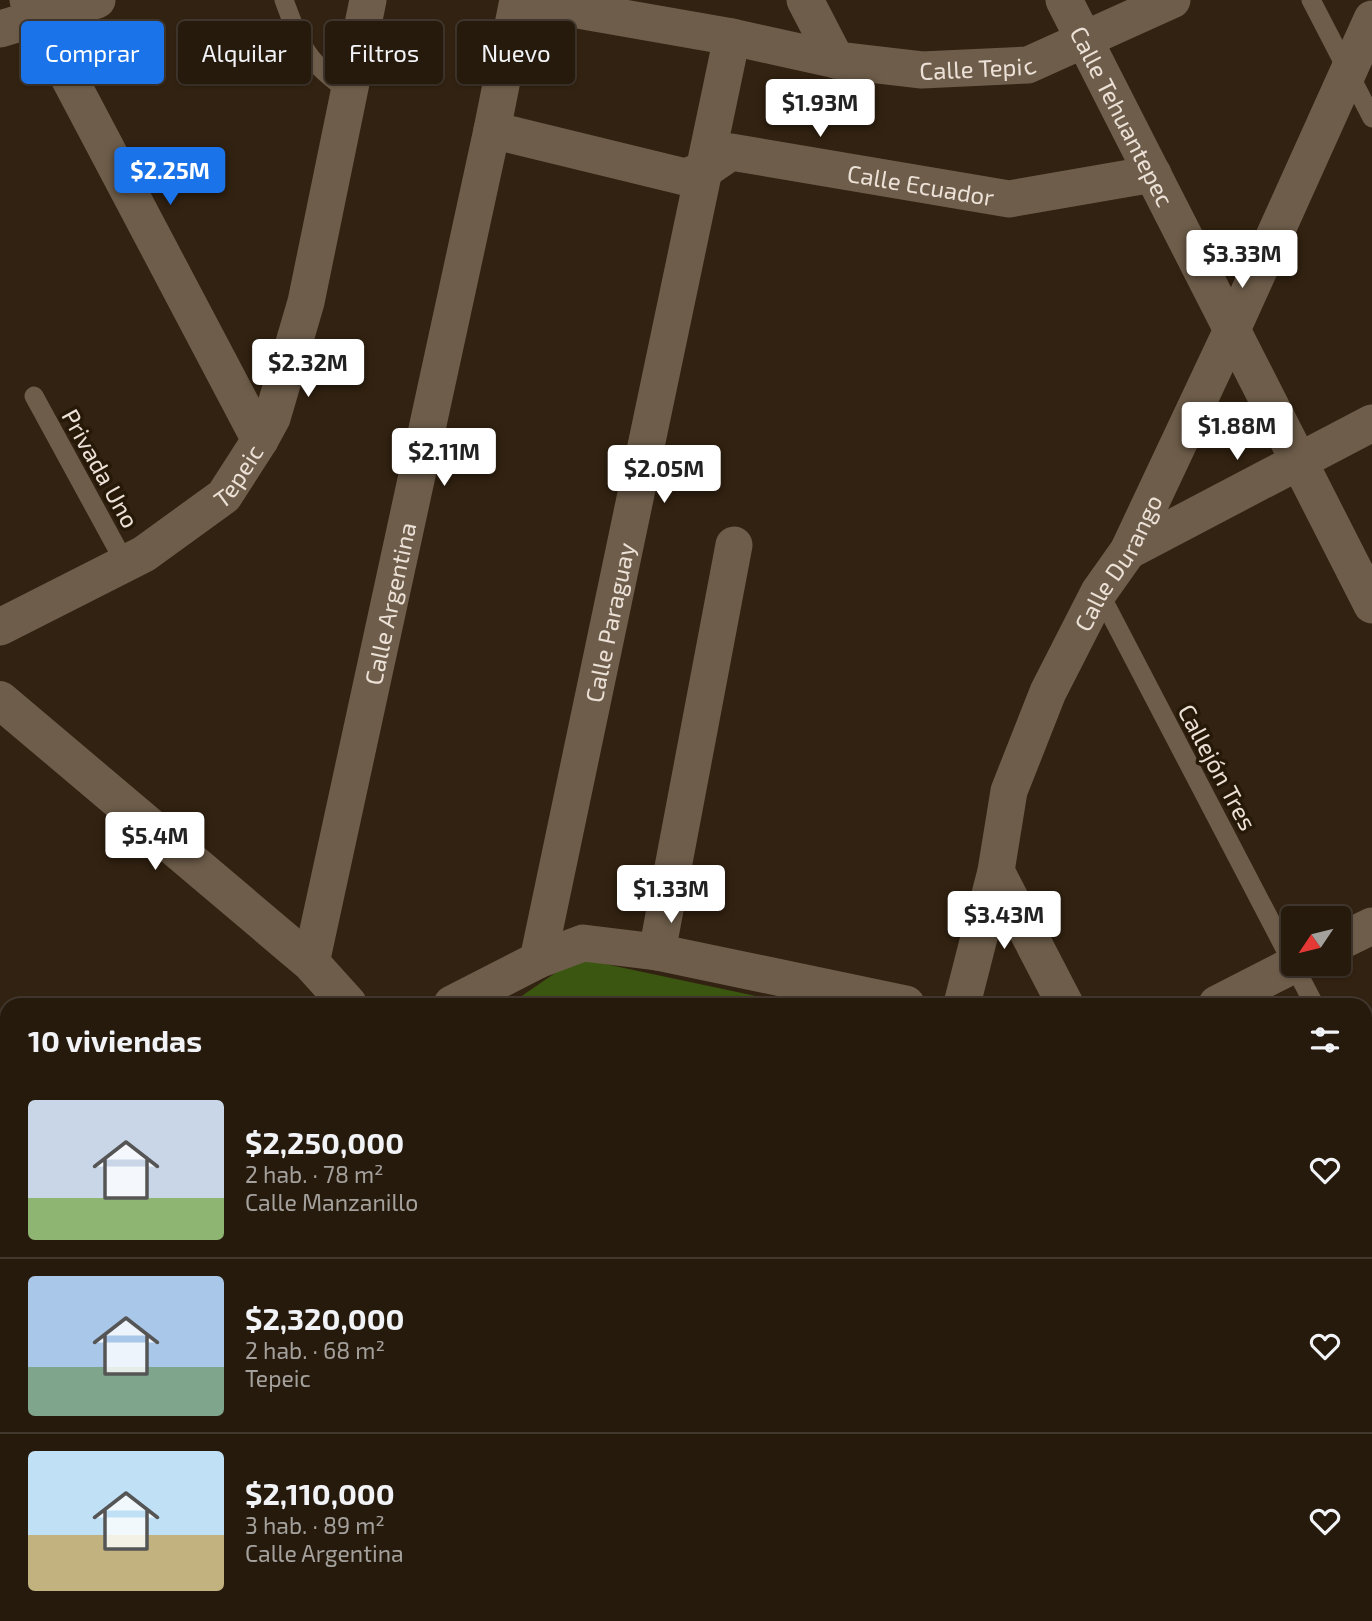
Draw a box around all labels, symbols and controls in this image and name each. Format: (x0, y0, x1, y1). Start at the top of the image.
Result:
chip: Comprar (21, 21, 164, 84)
chip: Alquilar (178, 21, 311, 84)
chip: Filtros (325, 21, 443, 84)
chip: Nuevo (457, 21, 575, 84)
street label: Calle Tehuantepec (1065, 21, 1181, 211)
street label: Calle Tepic (919, 49, 1039, 85)
pin: $1.93M (763, 80, 877, 139)
text: $1.93M (782, 88, 858, 116)
pin: $2.25M (113, 148, 227, 207)
text: $2.25M (130, 156, 210, 184)
street label: Calle Ecuador (845, 157, 997, 211)
pin: $3.33M (1185, 230, 1299, 290)
text: $3.33M (1202, 239, 1282, 267)
pin: $2.32M (251, 340, 365, 399)
text: $2.32M (268, 348, 348, 376)
pin: $1.88M (1180, 402, 1294, 462)
street label: Privada Uno (56, 404, 146, 532)
text: $1.88M (1198, 411, 1276, 439)
pin: $2.11M (387, 428, 501, 488)
text: $2.11M (408, 437, 480, 465)
street label: Tepeic (208, 438, 268, 513)
pin: $2.05M (607, 446, 721, 505)
text: $2.05M (624, 454, 704, 482)
street label: Calle Durango (1067, 489, 1167, 635)
street label: Calle Argentina (357, 519, 421, 687)
street label: Calle Paraguay (578, 540, 640, 705)
street label: Callejón Tres (1173, 699, 1263, 835)
pin: $5.4M (106, 812, 204, 872)
text: $5.4M (121, 821, 189, 849)
pin: $1.33M (614, 866, 728, 925)
text: $1.33M (633, 874, 709, 902)
pin: $3.43M (947, 892, 1061, 951)
text: $3.43M (964, 900, 1044, 928)
north arrow (1281, 906, 1351, 976)
map controls (1281, 906, 1351, 976)
icon: filters (1306, 1021, 1344, 1059)
text: 10 viviendas (28, 1022, 202, 1058)
text: $2,250,000 (245, 1124, 404, 1160)
icon: home (84, 1128, 168, 1212)
icon: heart (1306, 1151, 1344, 1189)
text: 2 hab. · 78 m² (245, 1160, 384, 1188)
text: Calle Manzanillo (245, 1188, 418, 1216)
text: $2,320,000 (245, 1300, 405, 1336)
icon: home (84, 1304, 168, 1388)
icon: heart (1306, 1327, 1344, 1365)
text: 2 hab. · 68 m² (245, 1336, 385, 1364)
text: Tepeic (245, 1364, 311, 1392)
text: $2,110,000 (245, 1475, 395, 1511)
icon: home (84, 1479, 168, 1563)
icon: heart (1306, 1502, 1344, 1540)
text: 3 hab. · 89 m² (245, 1511, 385, 1539)
text: Calle Argentina (245, 1539, 404, 1567)

